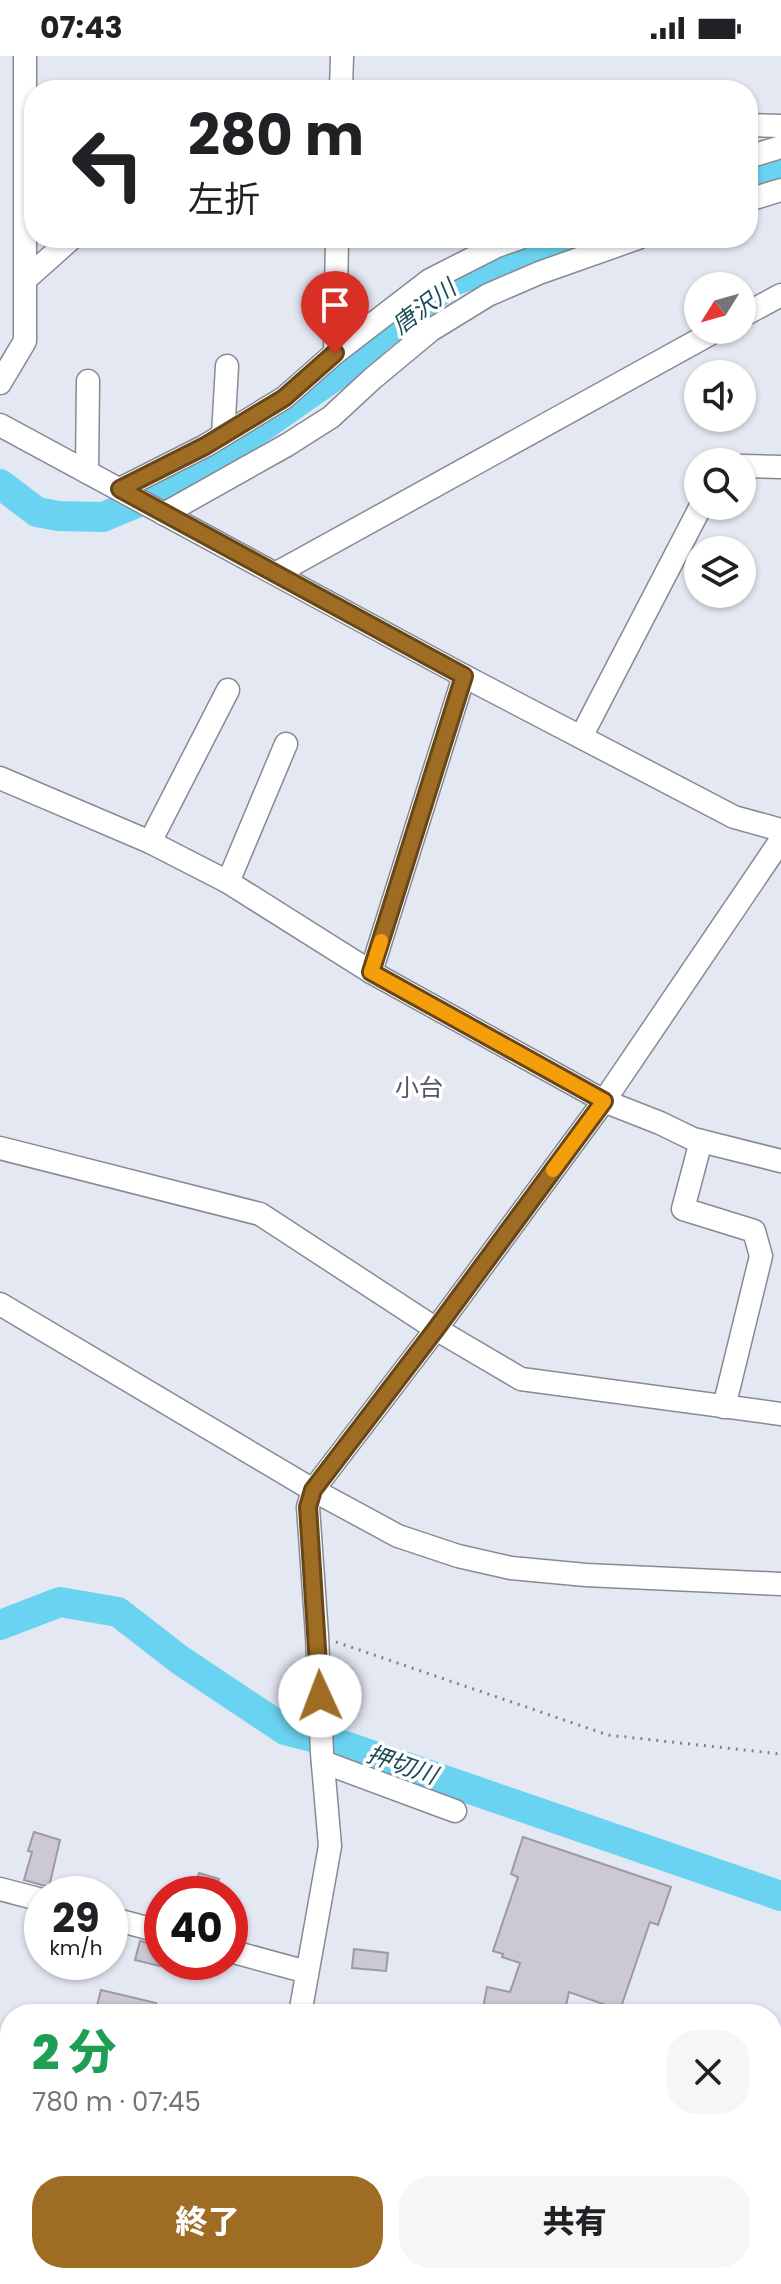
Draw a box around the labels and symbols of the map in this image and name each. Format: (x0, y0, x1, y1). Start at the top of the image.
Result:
water label: 唐沢川 (385, 270, 465, 341)
pin (301, 271, 369, 353)
north arrow (684, 272, 756, 344)
district label: 小台 (395, 1071, 443, 1104)
position arrow (278, 1654, 362, 1738)
water label: 押切川 (363, 1737, 444, 1793)
speed limit sign: 40 (144, 1876, 248, 1980)

